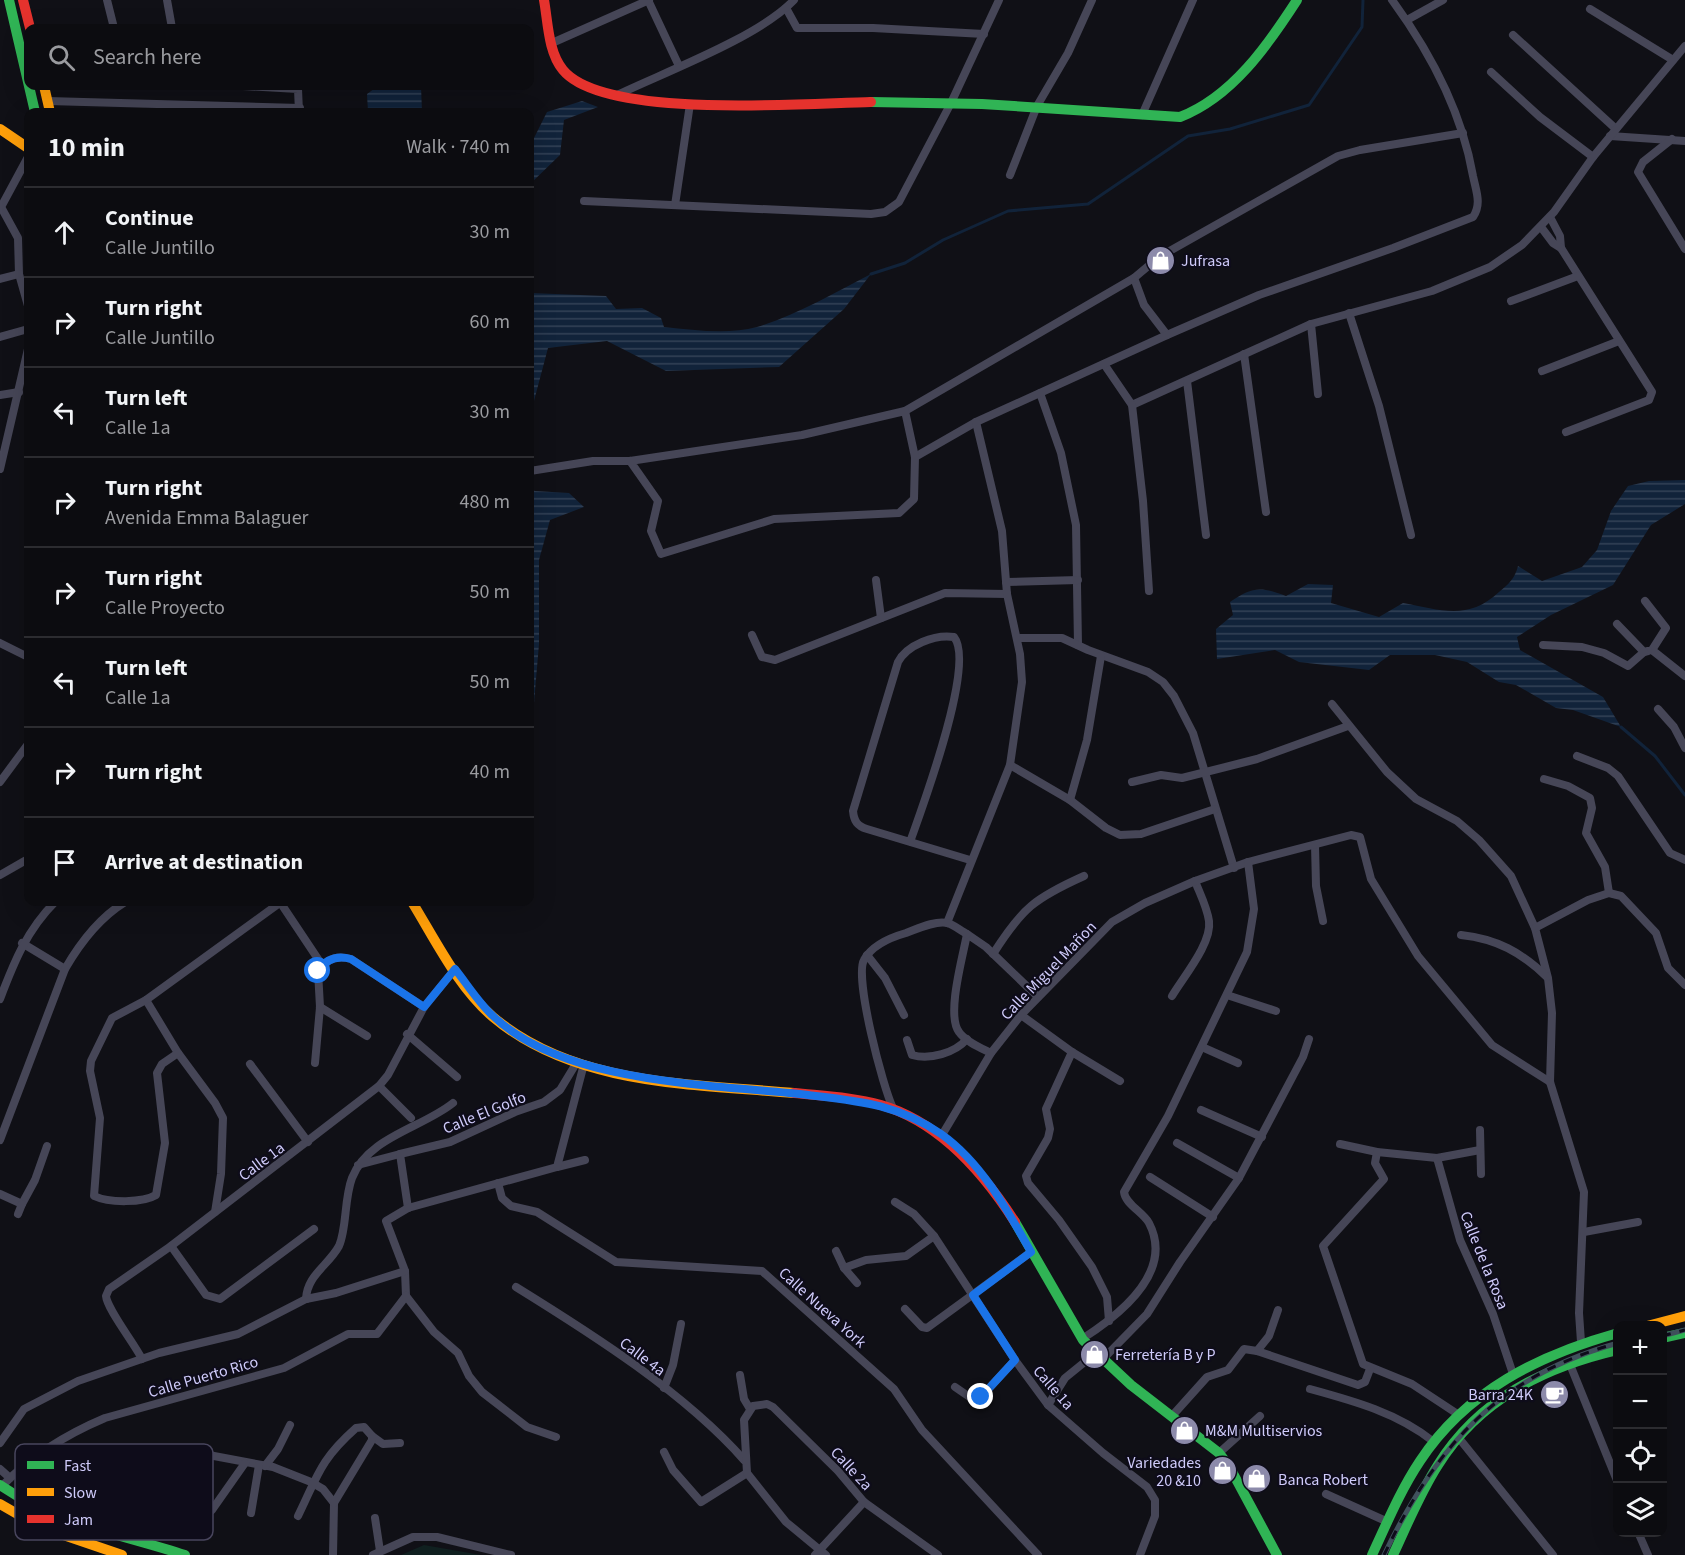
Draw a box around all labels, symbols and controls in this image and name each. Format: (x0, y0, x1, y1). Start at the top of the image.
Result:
search box (24, 24, 534, 90)
icon: search (45, 41, 78, 74)
text: Search here (93, 41, 201, 73)
text: 10 min (48, 129, 125, 166)
text: Walk · 740 m (406, 133, 510, 161)
text: Continue (105, 202, 194, 234)
icon: ahead (48, 216, 81, 249)
text: 30 m (470, 218, 510, 246)
text: Calle Juntillo (105, 234, 215, 262)
shop icon: Jufrasa (1144, 244, 1176, 276)
place label: Jufrasa (1181, 250, 1230, 272)
text: Turn right (105, 292, 202, 324)
icon: right (48, 306, 81, 339)
text: 60 m (470, 308, 510, 336)
text: Calle Juntillo (105, 324, 215, 352)
text: Turn left (105, 382, 187, 414)
icon: left (48, 396, 81, 429)
text: 30 m (470, 398, 510, 426)
text: Calle 1a (105, 414, 171, 442)
text: Turn right (105, 472, 202, 504)
icon: right (48, 486, 81, 519)
text: 480 m (460, 488, 510, 516)
text: Avenida Emma Balaguer (105, 504, 309, 532)
text: Turn right (105, 562, 202, 594)
icon: right (48, 576, 81, 609)
text: 50 m (470, 578, 510, 606)
text: Calle Proyecto (105, 594, 225, 622)
text: Turn left (105, 652, 187, 684)
icon: left (48, 666, 81, 699)
text: 50 m (470, 668, 510, 696)
text: Calle 1a (105, 684, 171, 712)
icon: right (48, 756, 81, 789)
text: Turn right (105, 756, 202, 788)
text: 40 m (470, 758, 510, 786)
icon: arrive (48, 846, 81, 879)
text: Arrive at destination (105, 846, 303, 878)
street label: Calle Miguel Mañon (996, 916, 1102, 1025)
route start (304, 957, 330, 983)
street label: Calle El Golfo (439, 1086, 529, 1140)
street label: Calle 1a (234, 1137, 289, 1186)
street label: Calle de la Rosa (1454, 1208, 1514, 1313)
street label: Calle Nueva York (774, 1262, 871, 1353)
map controls (1613, 1321, 1667, 1537)
button: + (1613, 1321, 1667, 1375)
street label: Calle 4a (615, 1332, 670, 1381)
shop icon: Ferretería B y P (1078, 1338, 1110, 1370)
place label: Ferretería B y P (1115, 1344, 1216, 1366)
street label: Calle Puerto Rico (146, 1351, 261, 1403)
street label: Calle 1a (1028, 1361, 1079, 1415)
button: − (1613, 1375, 1667, 1429)
cafe icon: Barra 24K (1538, 1378, 1570, 1410)
route end (967, 1383, 993, 1409)
place label: Barra 24K (1468, 1384, 1534, 1406)
shop icon: M&M Multiservios (1168, 1414, 1200, 1446)
place label: M&M Multiservios (1205, 1420, 1323, 1442)
button: locate (1613, 1429, 1667, 1483)
street label: Calle 2a (825, 1442, 877, 1495)
legend (15, 1444, 213, 1540)
place label: Variedades 20 &10 (1127, 1452, 1201, 1492)
text: Fast (64, 1455, 92, 1477)
shop icon: Variedades 20 &10 (1206, 1455, 1238, 1487)
shop icon: Banca Robert (1241, 1463, 1273, 1495)
place label: Banca Robert (1278, 1469, 1369, 1491)
text: Slow (64, 1482, 97, 1504)
button: layers (1613, 1483, 1667, 1537)
text: Jam (64, 1509, 93, 1531)

